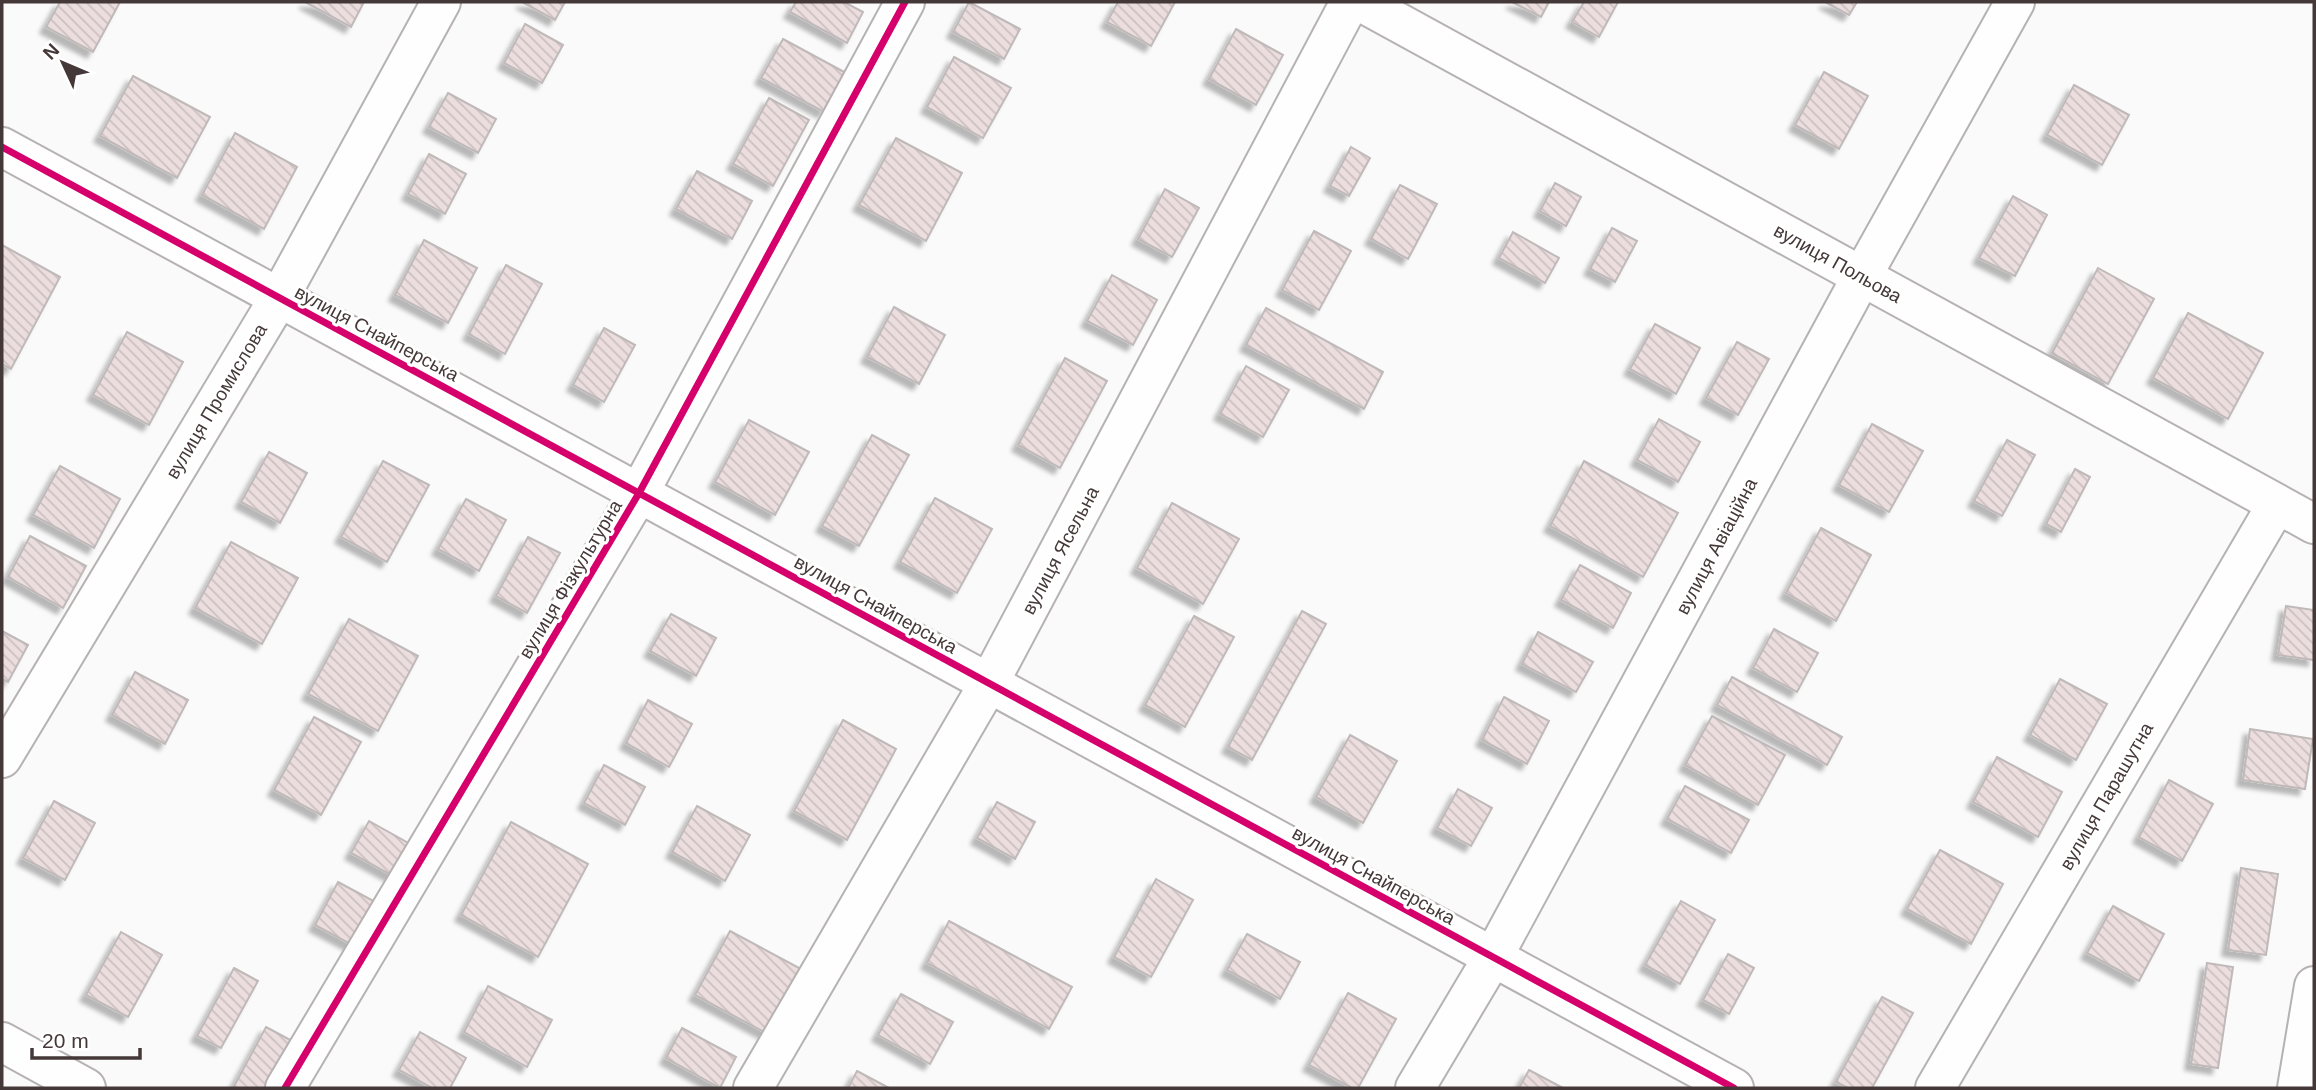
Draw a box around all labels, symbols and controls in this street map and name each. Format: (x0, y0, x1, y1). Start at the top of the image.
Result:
north arrow (28, 28, 98, 98)
text: N (39, 39, 63, 64)
street label: вулиця Польова (1770, 220, 1906, 307)
street label: вулиця Снайперська (291, 281, 463, 386)
street label: вулиця Промислова (162, 320, 271, 483)
street label: вулиця Авіаційна (1672, 474, 1761, 618)
street label: вулиця Ясельна (1018, 482, 1103, 618)
street label: вулиця Фізкультурна (515, 496, 626, 662)
street label: вулиця Снайперська (791, 551, 961, 658)
street label: вулиця Парашутна (2056, 718, 2157, 874)
street label: вулиця Снайперська (1289, 822, 1459, 929)
scale bar (32, 1016, 140, 1060)
text: 20 m (42, 1029, 89, 1052)

